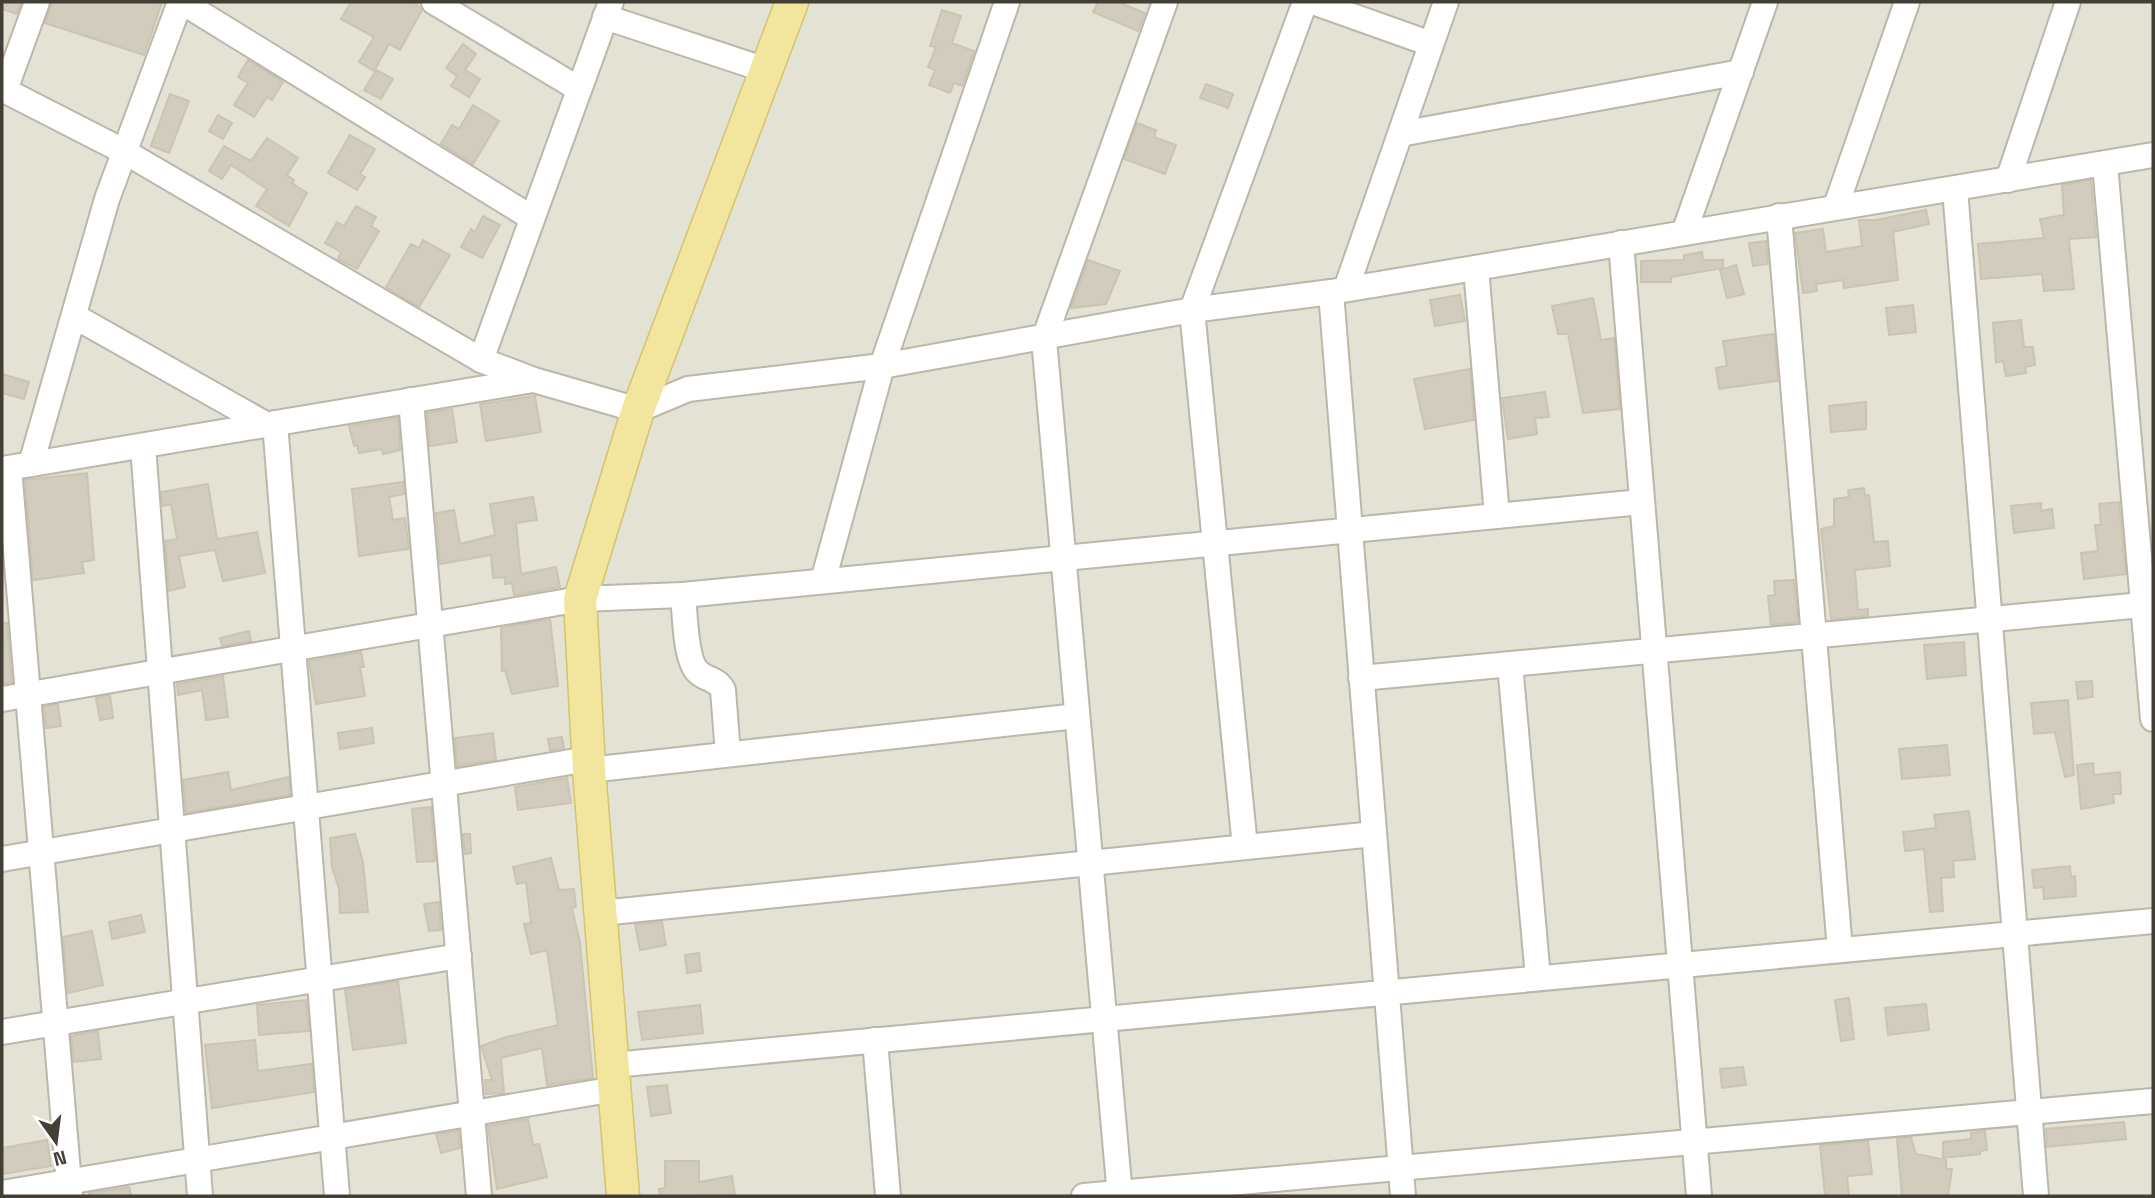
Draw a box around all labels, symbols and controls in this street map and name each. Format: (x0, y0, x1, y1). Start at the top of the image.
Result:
north arrow (21, 1107, 91, 1177)
text: N (51, 1144, 69, 1172)

